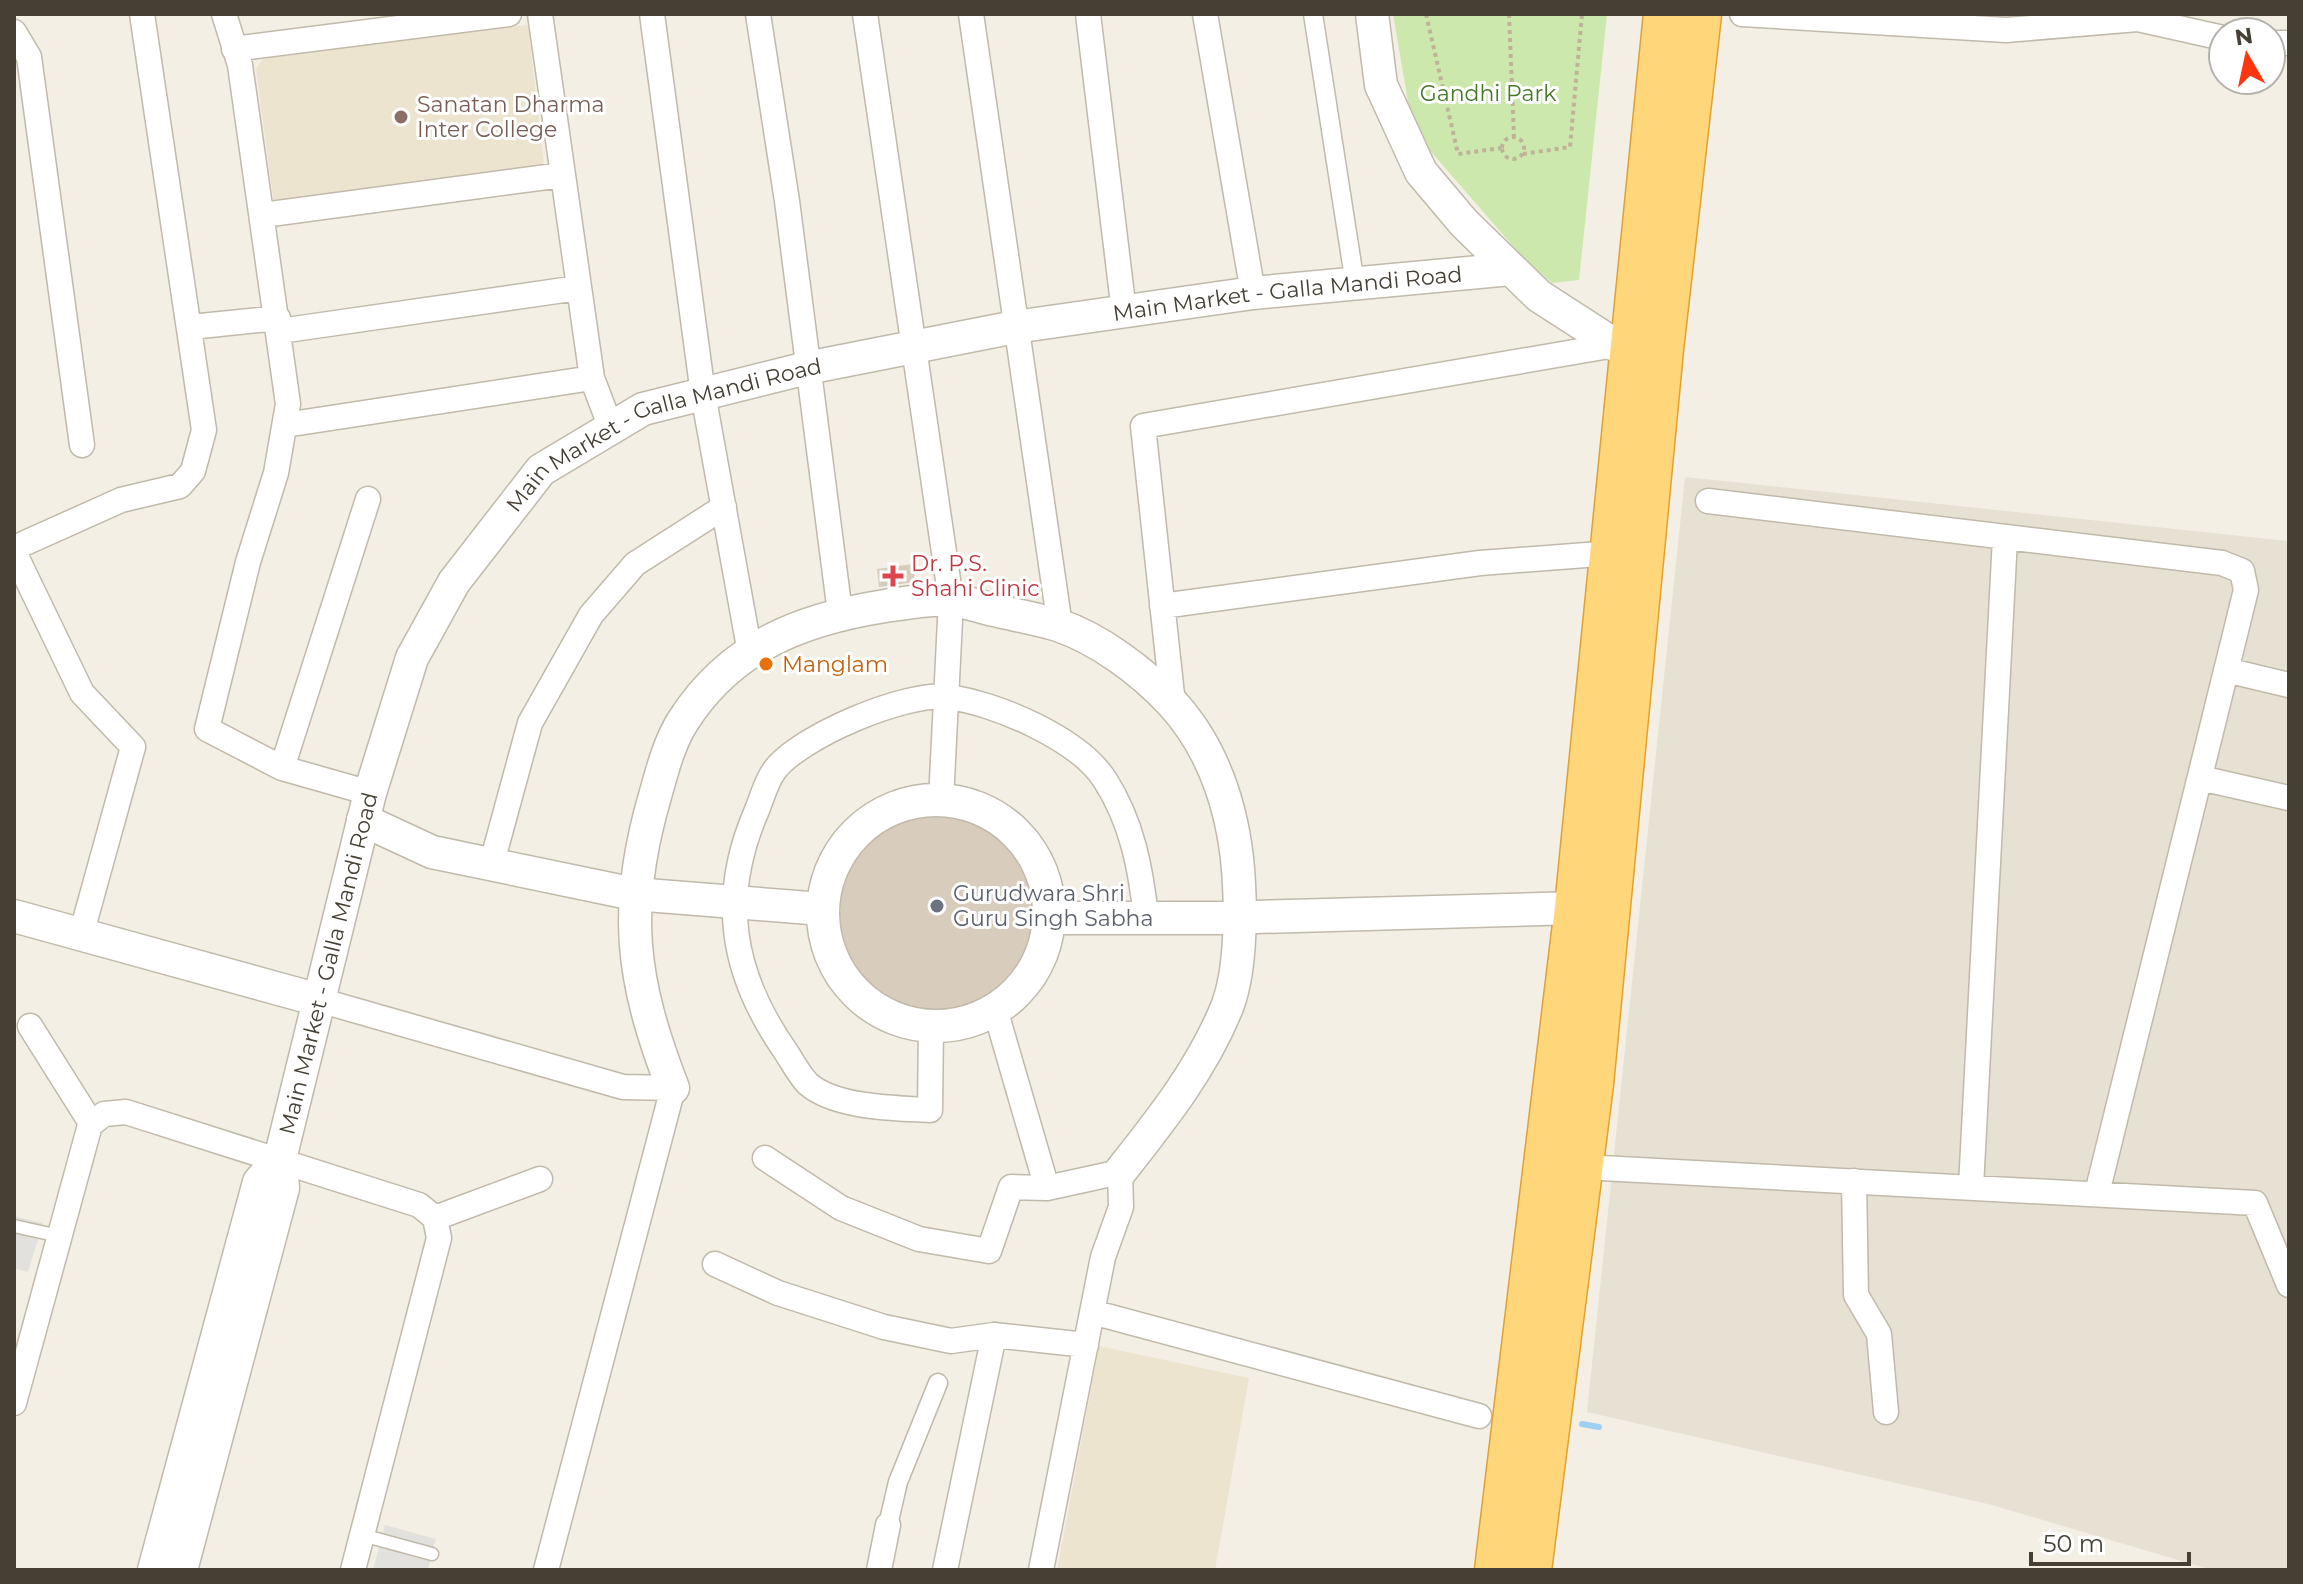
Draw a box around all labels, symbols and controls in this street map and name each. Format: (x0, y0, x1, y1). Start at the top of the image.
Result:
north arrow (2207, 16, 2287, 96)
text: N (2233, 22, 2255, 51)
park label: Gandhi Park (1420, 80, 1557, 107)
place label: Sanatan Dharma Inter College (417, 91, 604, 143)
marker: Sanatan Dharma Inter College (392, 108, 410, 126)
street label: Main Market - Galla Mandi Road (1111, 260, 1463, 326)
street label: Main Market - Galla Mandi Road (500, 352, 824, 517)
place label: Dr. P.S. Shahi Clinic (911, 550, 1040, 602)
marker: Dr. P.S. Shahi Clinic (882, 565, 904, 587)
place label: Manglam (782, 651, 888, 678)
marker: Manglam (757, 655, 775, 673)
street label: Main Market - Galla Mandi Road (273, 789, 383, 1137)
place label: Gurudwara Shri Guru Singh Sabha (953, 880, 1153, 932)
marker: Gurudwara Shri Guru Singh Sabha (928, 897, 946, 915)
scale bar (2031, 1516, 2189, 1566)
text: 50 m (2043, 1529, 2104, 1558)

